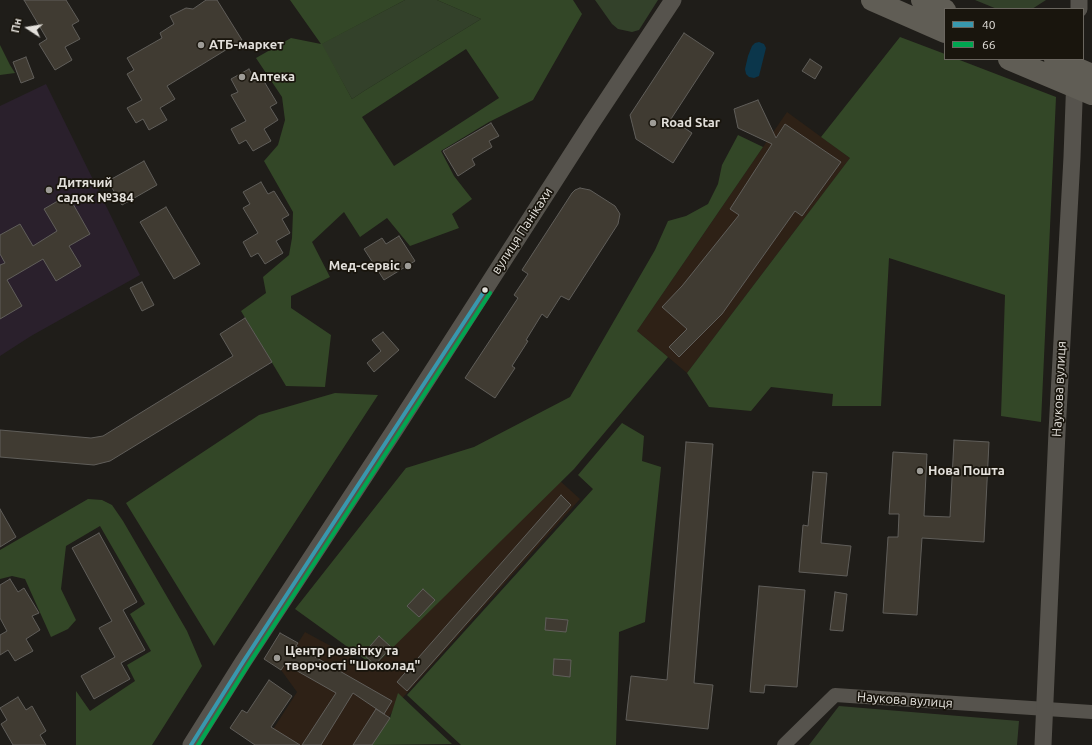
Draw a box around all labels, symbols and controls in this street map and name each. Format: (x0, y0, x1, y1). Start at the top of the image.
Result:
north arrow (8, 8, 48, 48)
legend (944, 8, 1084, 60)
text: Пн (9, 17, 24, 34)
text: 40 (982, 18, 996, 31)
place label: АТБ-маркет (209, 37, 284, 53)
text: 66 (982, 38, 996, 51)
marker: АТБ-маркет (196, 40, 206, 50)
place label: Аптека (250, 69, 295, 85)
marker: Аптека (237, 72, 247, 82)
place label: Road Star (661, 115, 720, 131)
marker: Road Star (648, 118, 658, 128)
place label: Дитячий садок №384 (57, 175, 134, 206)
marker: Дитячий садок №384 (44, 185, 54, 195)
street label: вулиця Панікахи (488, 185, 556, 277)
place label: Мед-сервіс (329, 258, 400, 274)
marker: Мед-сервіс (403, 261, 413, 271)
unlabelled marker (480, 285, 490, 295)
street label: Наукова вулиця (1049, 341, 1069, 437)
place label: Нова Пошта (928, 463, 1005, 479)
marker: Нова Пошта (915, 466, 925, 476)
place label: Центр розвітку та творчості "Шоколад" (285, 643, 420, 674)
marker: Центр розвітку та творчості "Шоколад" (272, 653, 282, 663)
street label: Наукова вулиця (857, 689, 953, 711)

